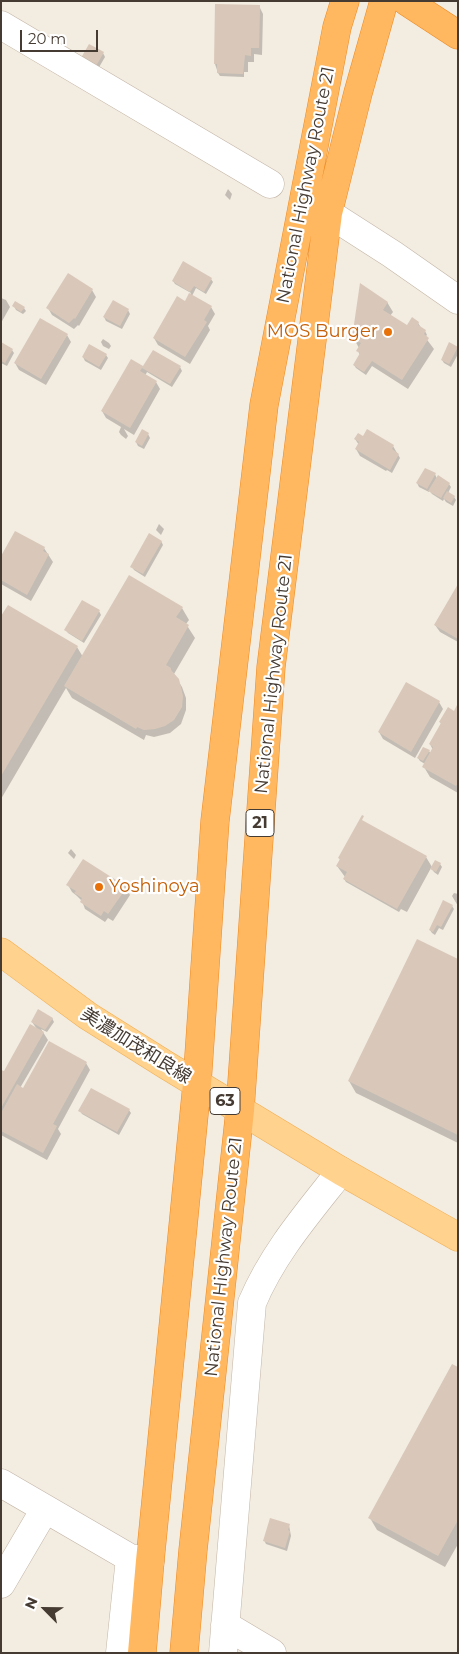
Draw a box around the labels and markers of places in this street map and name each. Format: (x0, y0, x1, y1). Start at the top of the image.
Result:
place label: MOS Burger (267, 321, 378, 343)
marker: MOS Burger (382, 326, 394, 338)
place label: Yoshinoya (109, 876, 200, 898)
marker: Yoshinoya (93, 881, 105, 893)

